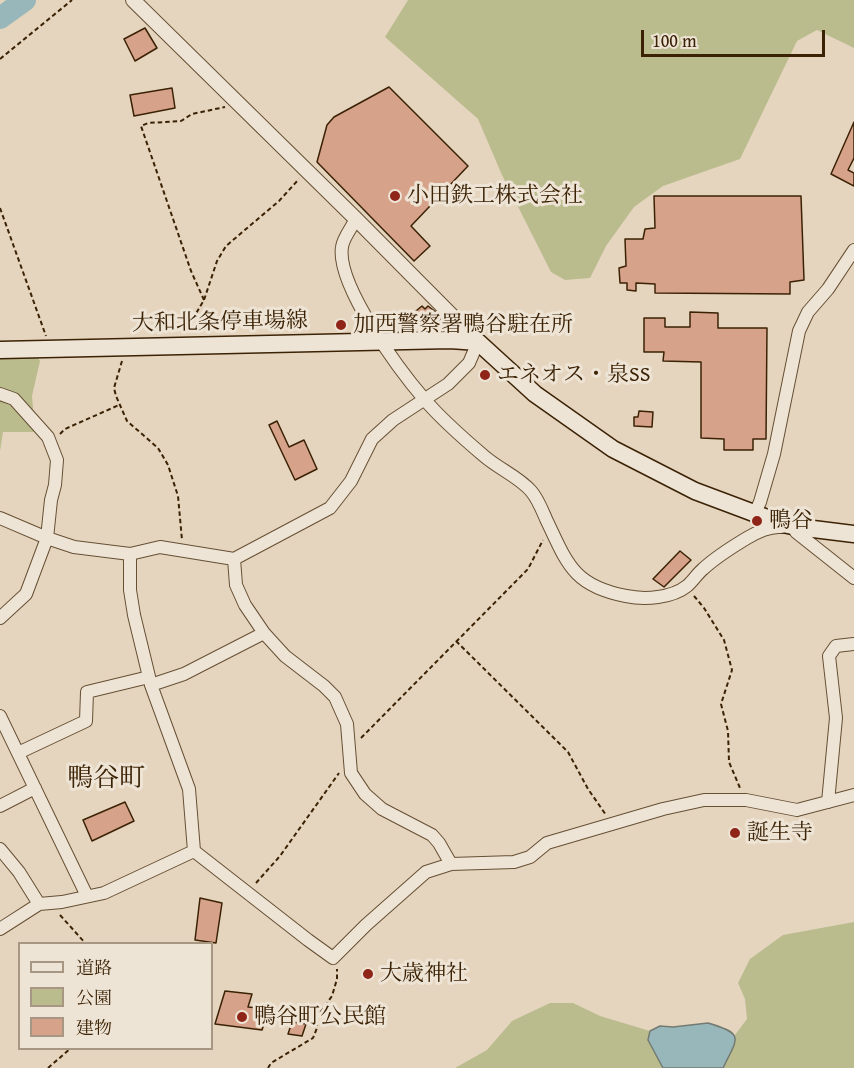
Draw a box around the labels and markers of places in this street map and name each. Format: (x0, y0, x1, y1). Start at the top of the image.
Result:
place label: 小田鉄工株式会社 (407, 183, 583, 209)
marker: 小田鉄工株式会社 (388, 189, 402, 203)
place label: 加西警察署鴨谷駐在所 (353, 312, 573, 338)
marker: 加西警察署鴨谷駐在所 (334, 318, 348, 332)
place label: エネオス・泉SS (497, 362, 650, 388)
marker: エネオス・泉SS (478, 368, 492, 382)
place label: 鴨谷 (769, 508, 813, 534)
marker: 鴨谷 (750, 514, 764, 528)
place label: 誕生寺 (747, 820, 813, 846)
marker: 誕生寺 (728, 826, 742, 840)
place label: 大歳神社 (380, 961, 468, 987)
marker: 大歳神社 (361, 967, 375, 981)
place label: 鴨谷町公民館 (254, 1004, 386, 1030)
marker: 鴨谷町公民館 (235, 1010, 249, 1024)

